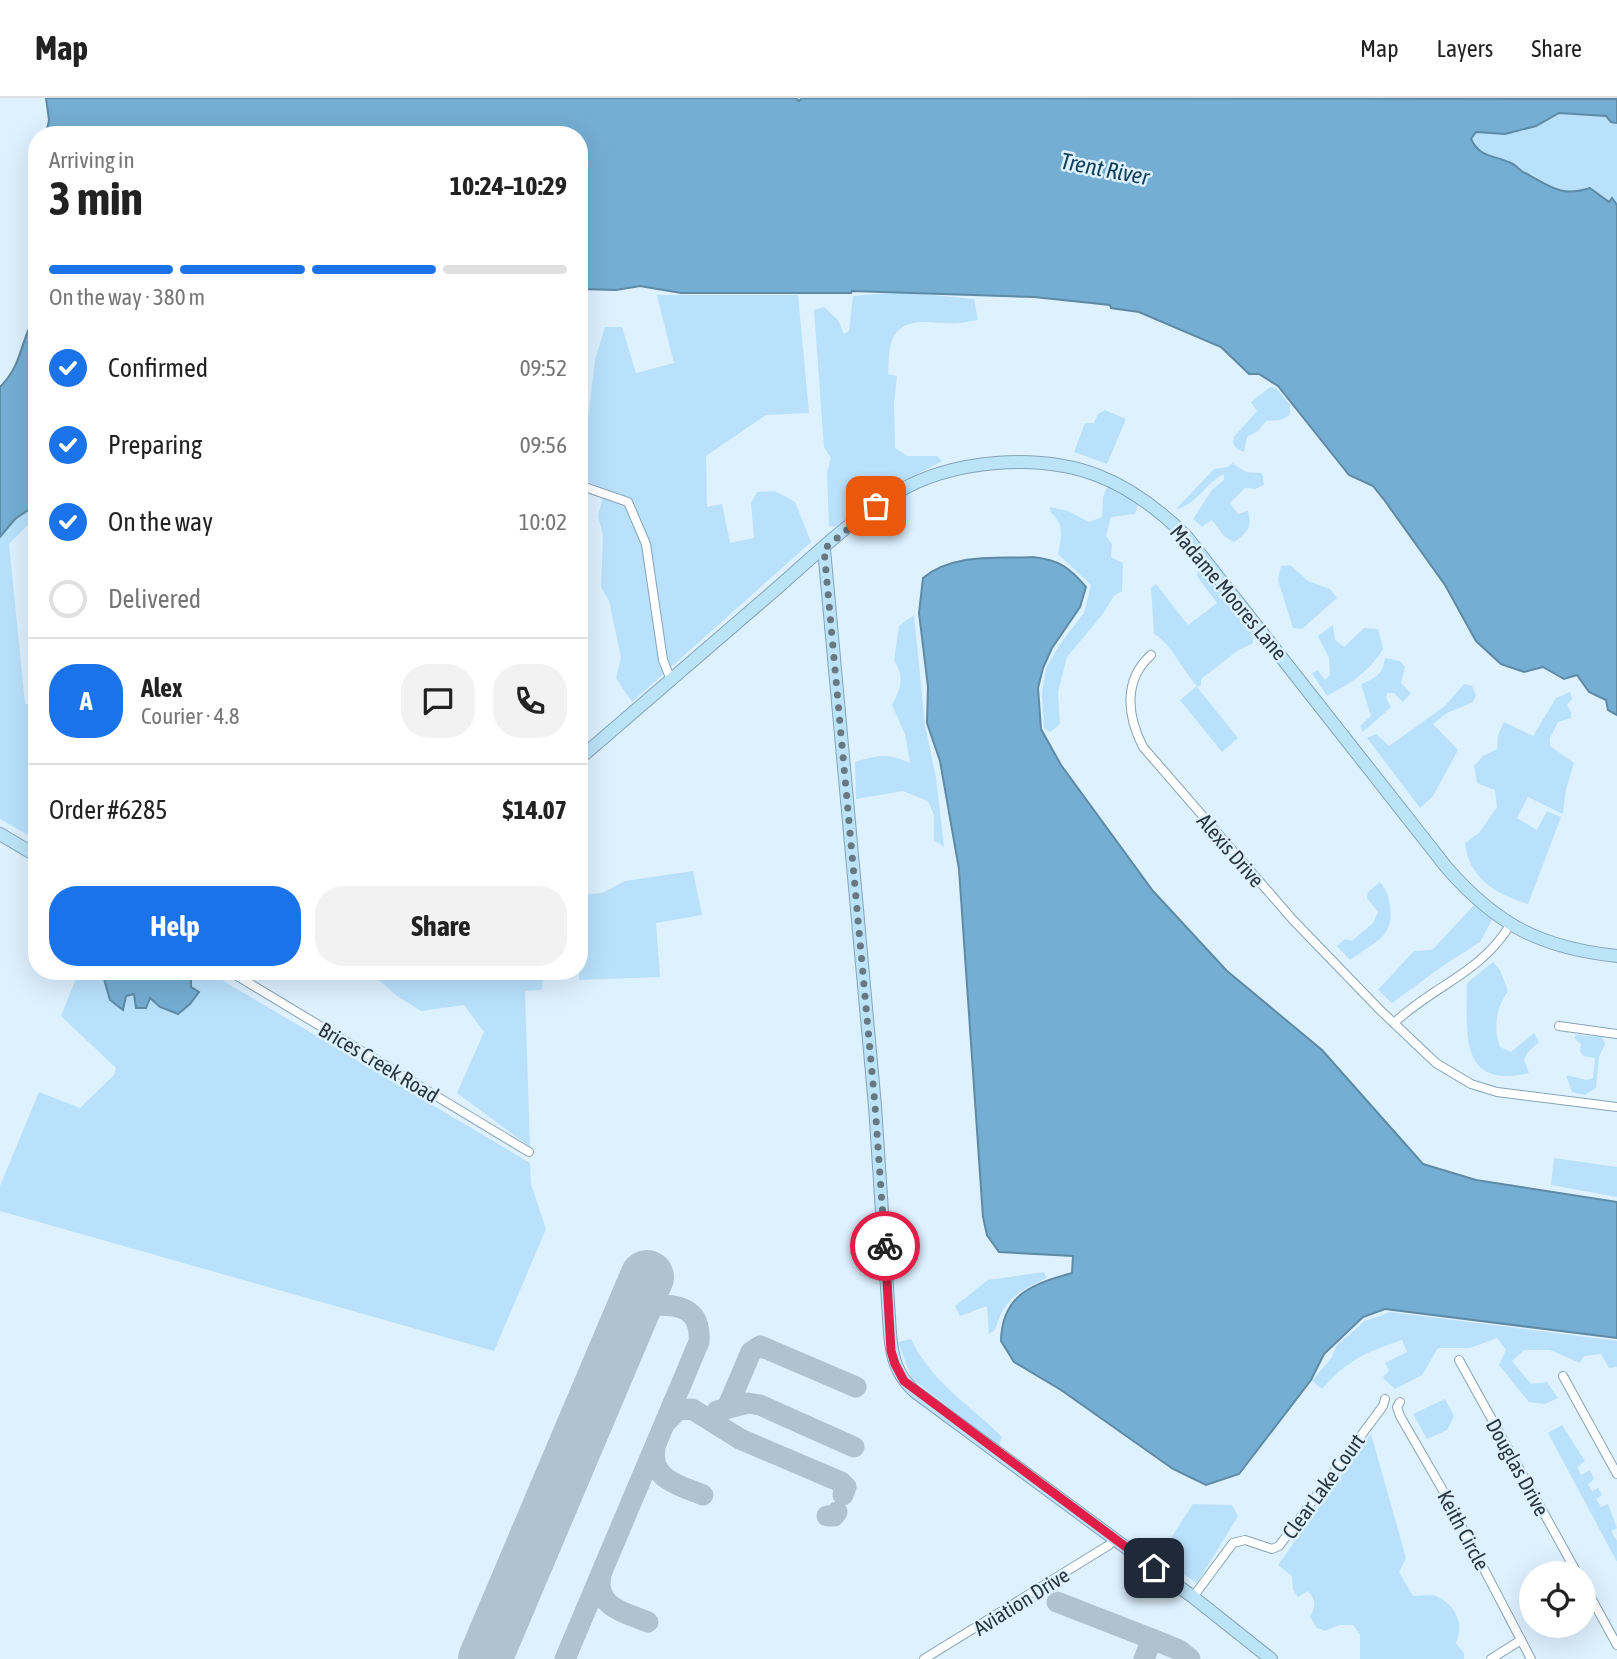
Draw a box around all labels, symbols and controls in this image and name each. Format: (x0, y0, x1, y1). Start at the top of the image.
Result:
text: Map (35, 29, 88, 67)
text: Map (1360, 35, 1399, 62)
text: Layers (1437, 35, 1493, 62)
text: Share (1531, 35, 1582, 62)
text: Arriving in (49, 147, 135, 173)
water label: Trent River (1059, 148, 1153, 191)
text: 10:24–10:29 (450, 171, 567, 201)
text: 3 min (49, 172, 143, 225)
text: On the way · 380 m (49, 284, 205, 310)
icon: check (49, 349, 87, 387)
text: Confirmed (108, 353, 208, 383)
text: 09:52 (520, 355, 567, 381)
icon: check (49, 426, 87, 464)
text: Preparing (108, 430, 202, 460)
text: 09:56 (520, 432, 567, 458)
pin (846, 476, 906, 536)
icon: bag (857, 487, 895, 525)
icon: check (49, 503, 87, 541)
text: On the way (108, 507, 213, 537)
text: 10:02 (519, 509, 567, 535)
street label: Madame Moores Lane (1166, 520, 1292, 664)
text: Delivered (108, 584, 201, 614)
button: chat (401, 664, 475, 738)
button: phone (493, 664, 567, 738)
text: Alex (141, 673, 182, 703)
text: A (80, 686, 92, 716)
text: Courier · 4.8 (141, 703, 240, 729)
text: Order #6285 (49, 795, 168, 825)
text: $14.07 (503, 795, 567, 825)
street label: Alexis Drive (1193, 808, 1269, 892)
button: Help (49, 886, 301, 966)
button: Share (315, 886, 567, 966)
street label: Brices Creek Road (315, 1017, 443, 1107)
courier (850, 1211, 920, 1281)
icon: bike (866, 1227, 904, 1265)
street label: Douglas Drive (1482, 1414, 1554, 1520)
street label: Clear Lake Court (1277, 1429, 1369, 1543)
street label: Keith Circle (1433, 1486, 1495, 1574)
pin (1124, 1538, 1184, 1598)
icon: home (1135, 1549, 1173, 1587)
map controls (1519, 1561, 1596, 1638)
button: locate (1519, 1561, 1596, 1638)
street label: Aviation Drive (969, 1562, 1073, 1640)

